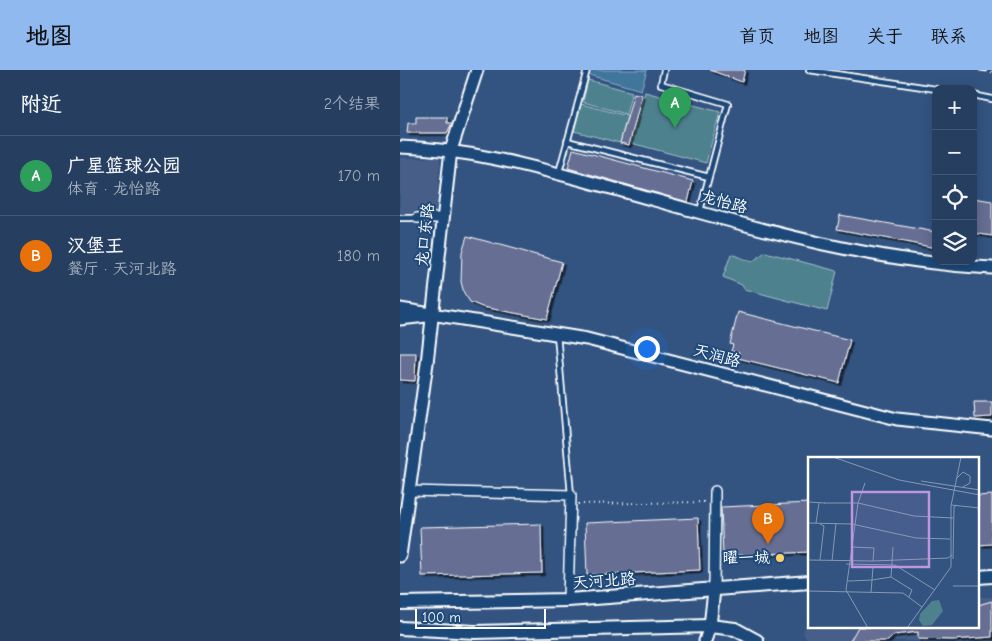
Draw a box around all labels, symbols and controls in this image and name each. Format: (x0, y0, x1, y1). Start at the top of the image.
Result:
text: 地图 (25, 22, 73, 50)
text: 首页 (739, 26, 775, 47)
text: 地图 (803, 26, 839, 47)
text: 关于 (867, 26, 903, 47)
text: 联系 (931, 26, 967, 47)
map controls (932, 85, 977, 265)
button: + (932, 85, 977, 130)
pin: A (659, 87, 691, 128)
text: 附近 (20, 92, 62, 116)
text: 2个结果 (324, 95, 380, 113)
button: − (932, 130, 977, 175)
text: 广星篮球公园 (67, 155, 181, 177)
text: A (32, 167, 40, 185)
text: 170 m (338, 167, 380, 185)
button: locate (932, 175, 977, 220)
text: 体育 · 龙怡路 (67, 180, 161, 198)
street label: 龙怡路 (698, 187, 750, 217)
street label: 龙口东路 (413, 202, 437, 268)
button: layers (932, 220, 977, 265)
text: 汉堡王 (67, 235, 124, 257)
text: B (31, 247, 41, 265)
text: 180 m (337, 247, 380, 265)
text: 餐厅 · 天河北路 (67, 260, 177, 278)
your location (634, 336, 660, 362)
street label: 天润路 (691, 341, 743, 371)
inset map (808, 457, 980, 628)
pin: B (752, 503, 784, 544)
place label: 曜一城 (722, 549, 770, 567)
marker: 曜一城 (774, 552, 786, 564)
street label: 天河北路 (571, 570, 637, 592)
scale bar (415, 606, 546, 629)
text: 100 m (422, 609, 461, 626)

